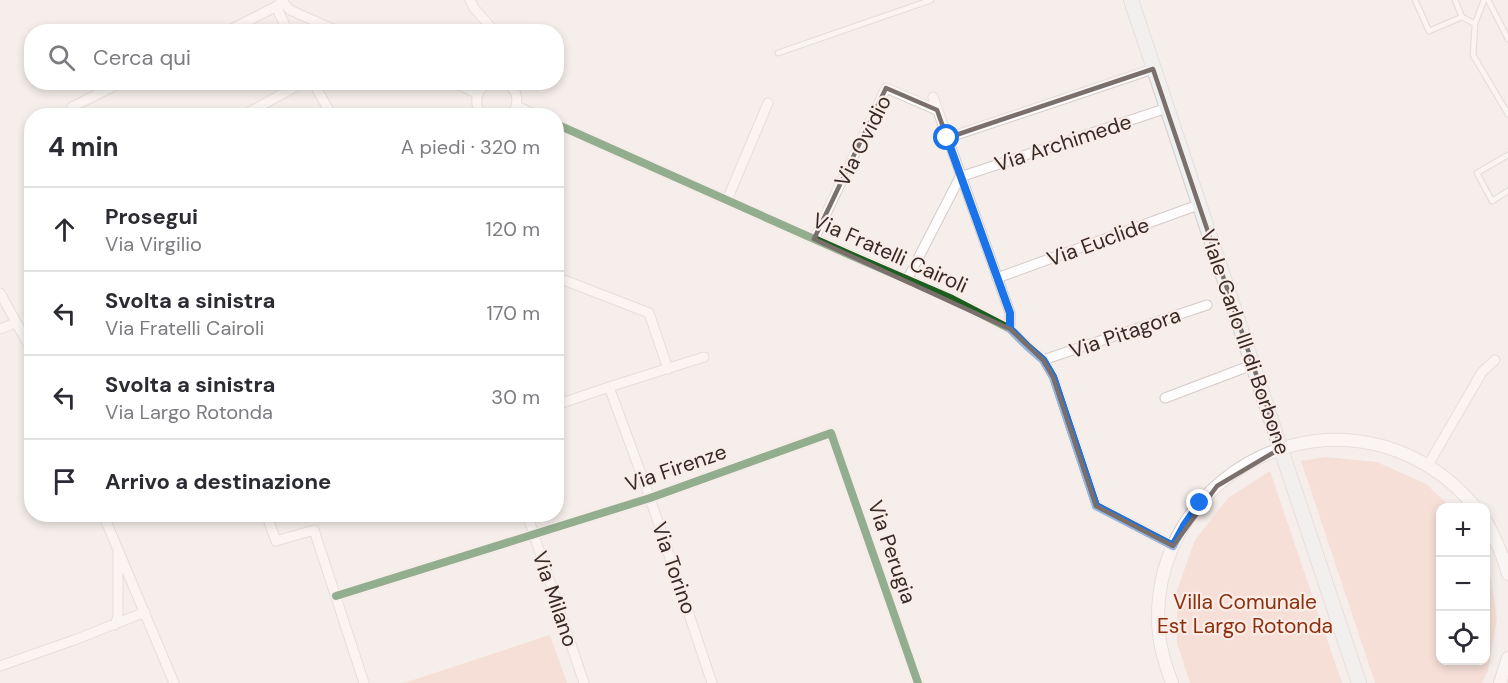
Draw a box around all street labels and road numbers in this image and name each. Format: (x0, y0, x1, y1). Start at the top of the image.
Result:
street label: Via Ovidio (828, 90, 898, 192)
street label: Via Archimede (991, 108, 1135, 178)
street label: Via Fratelli Cairoli (808, 206, 972, 300)
street label: Via Euclide (1043, 211, 1153, 273)
street label: Viale Carlo III di Borbone (1193, 226, 1297, 458)
street label: Via Pitagora (1066, 301, 1184, 365)
street label: Via Firenze (622, 438, 730, 498)
street label: Via Perugia (861, 497, 923, 607)
street label: Via Torino (645, 518, 703, 618)
street label: Via Milano (526, 547, 584, 651)

